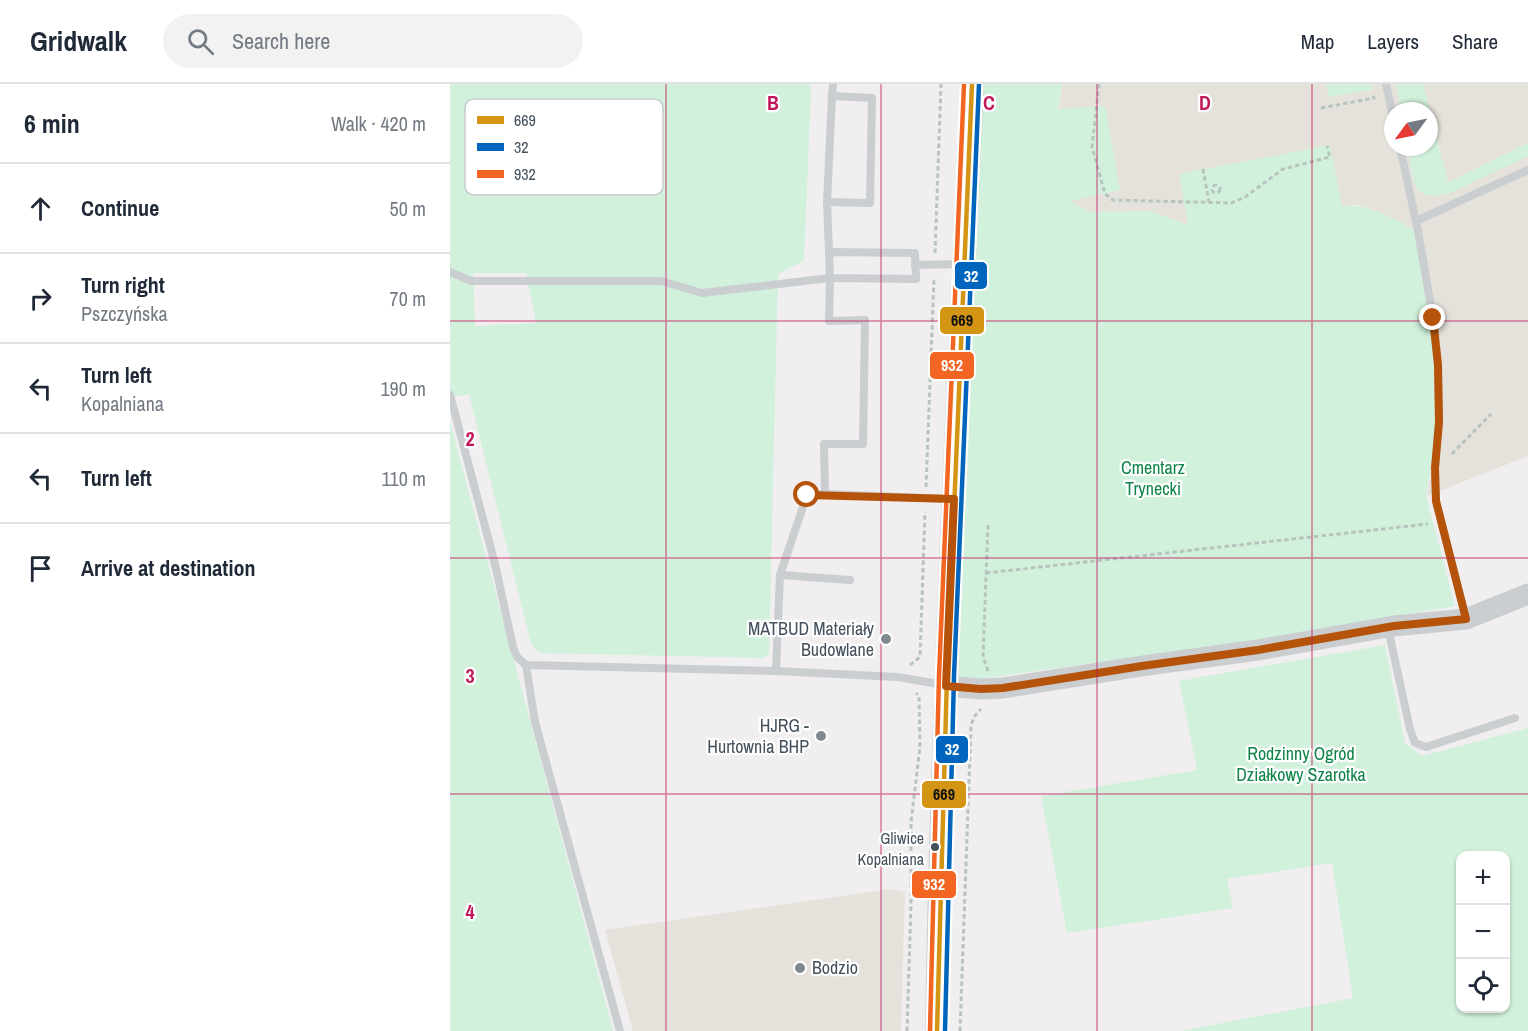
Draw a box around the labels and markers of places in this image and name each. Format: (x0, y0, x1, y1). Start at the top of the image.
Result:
place label: MATBUD Materiały Budowlane (748, 616, 875, 662)
marker: MATBUD Materiały Budowlane (879, 632, 893, 646)
place label: HJRG - Hurtownia BHP (707, 713, 809, 759)
marker: HJRG - Hurtownia BHP (814, 729, 828, 743)
place label: Gliwice Kopalniana (858, 827, 925, 870)
marker: Gliwice Kopalniana (929, 841, 941, 853)
place label: Bodzio (812, 955, 858, 980)
marker: Bodzio (793, 961, 807, 975)

